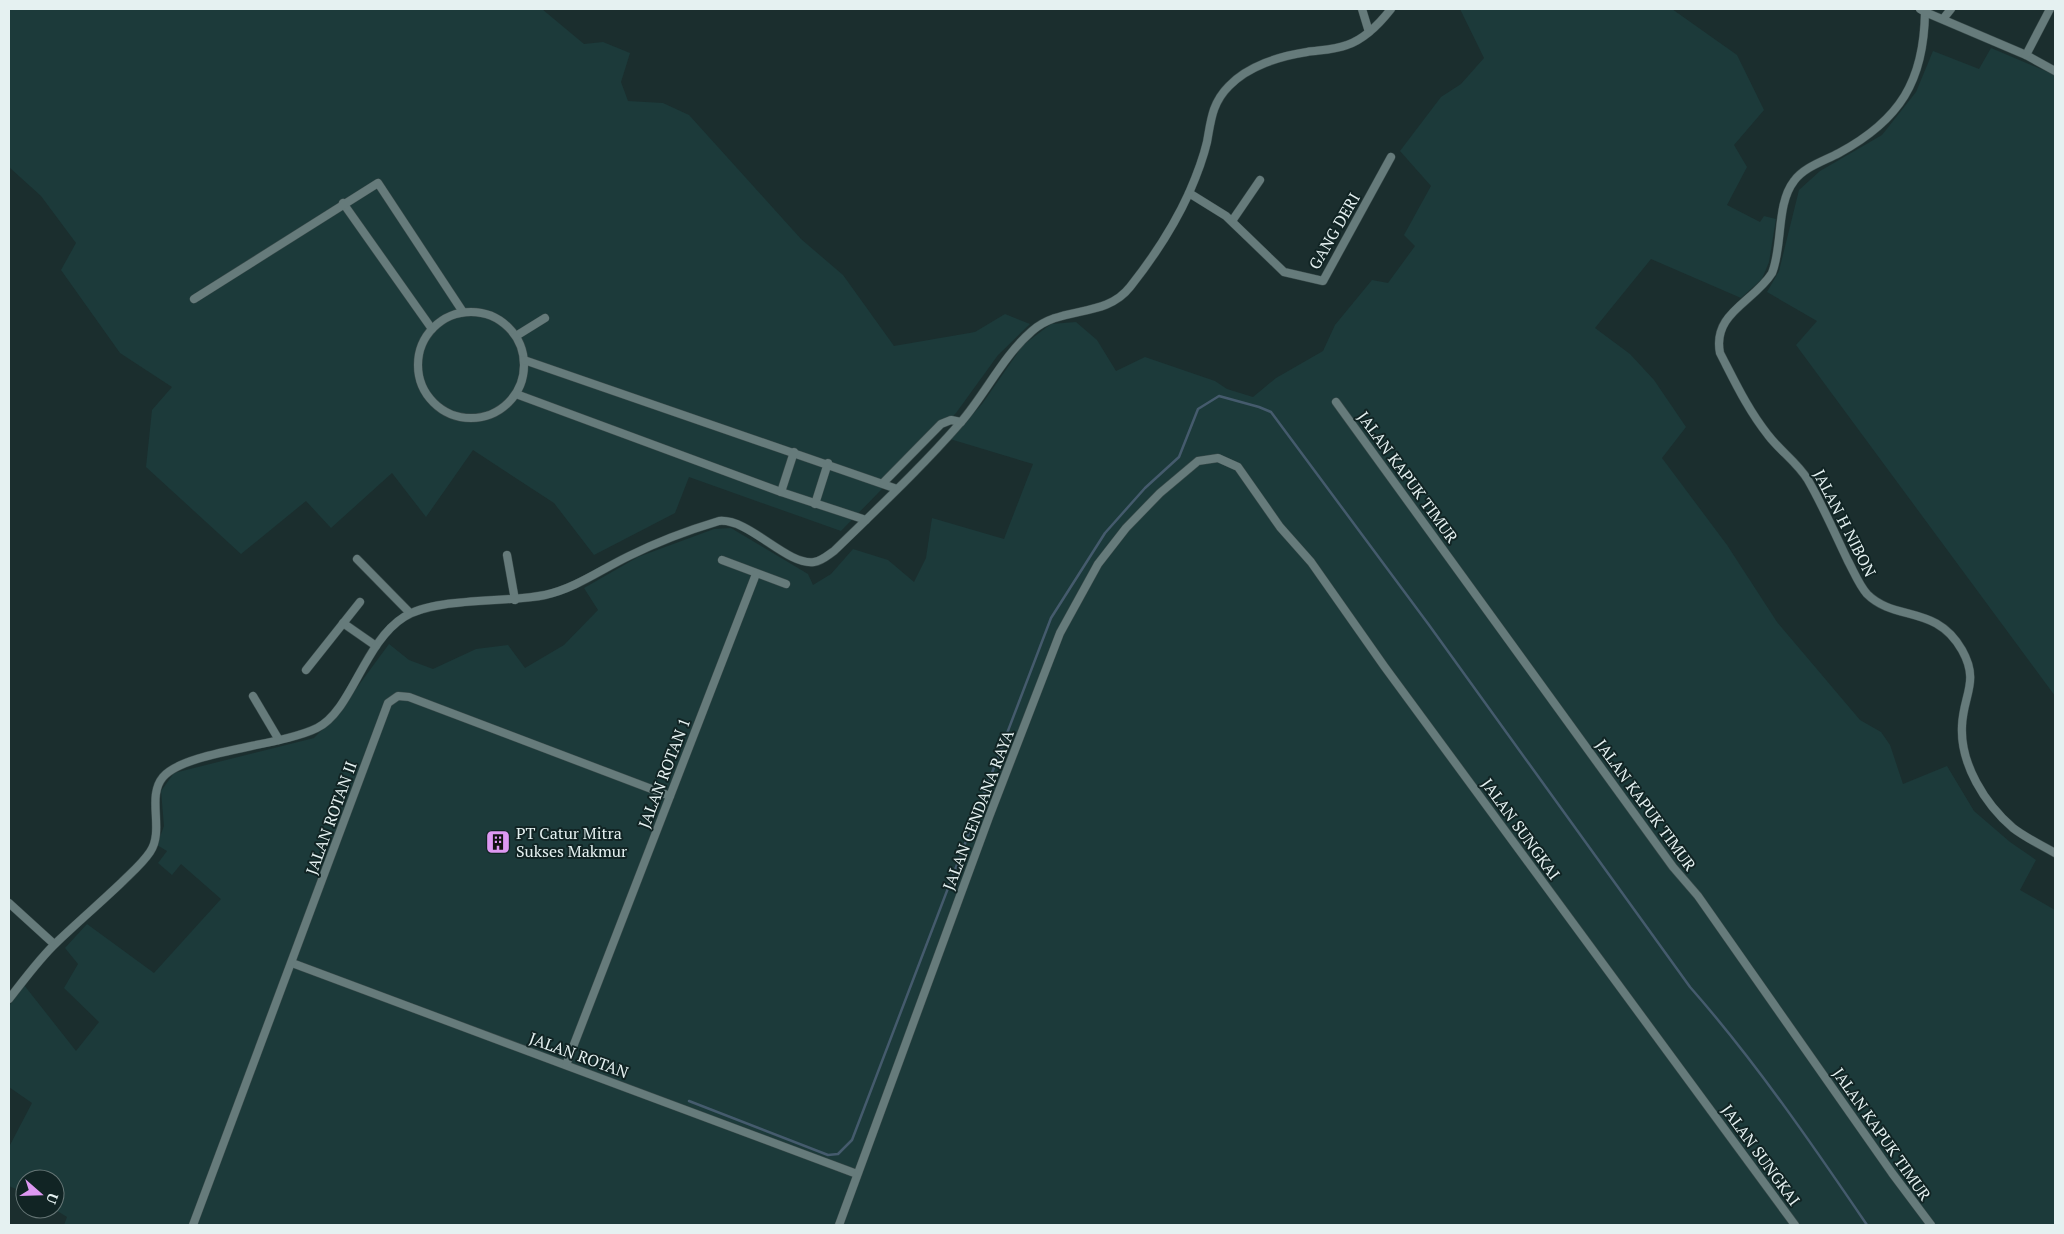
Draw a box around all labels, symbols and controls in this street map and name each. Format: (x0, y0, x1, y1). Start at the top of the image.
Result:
street label: GANG DERI (1303, 189, 1365, 273)
street label: JALAN KAPUK TIMUR (1353, 407, 1464, 548)
street label: JALAN H NIBON (1808, 465, 1882, 581)
street label: JALAN ROTAN 1 (633, 715, 695, 831)
street label: JALAN CENDANA RAYA (937, 727, 1019, 893)
street label: JALAN KAPUK TIMUR (1591, 735, 1702, 876)
street label: JALAN ROTAN II (300, 758, 362, 878)
street label: JALAN SUNGKAI (1477, 774, 1565, 884)
place label: PT Catur Mitra Sukses Makmur (516, 822, 628, 862)
building icon: PT Catur Mitra Sukses Makmur (485, 829, 511, 855)
street label: JALAN ROTAN (526, 1027, 632, 1083)
street label: JALAN KAPUK TIMUR (1828, 1063, 1937, 1205)
street label: JALAN SUNGKAI (1717, 1100, 1805, 1210)
north arrow (15, 1169, 65, 1219)
text: U (42, 1191, 63, 1207)

